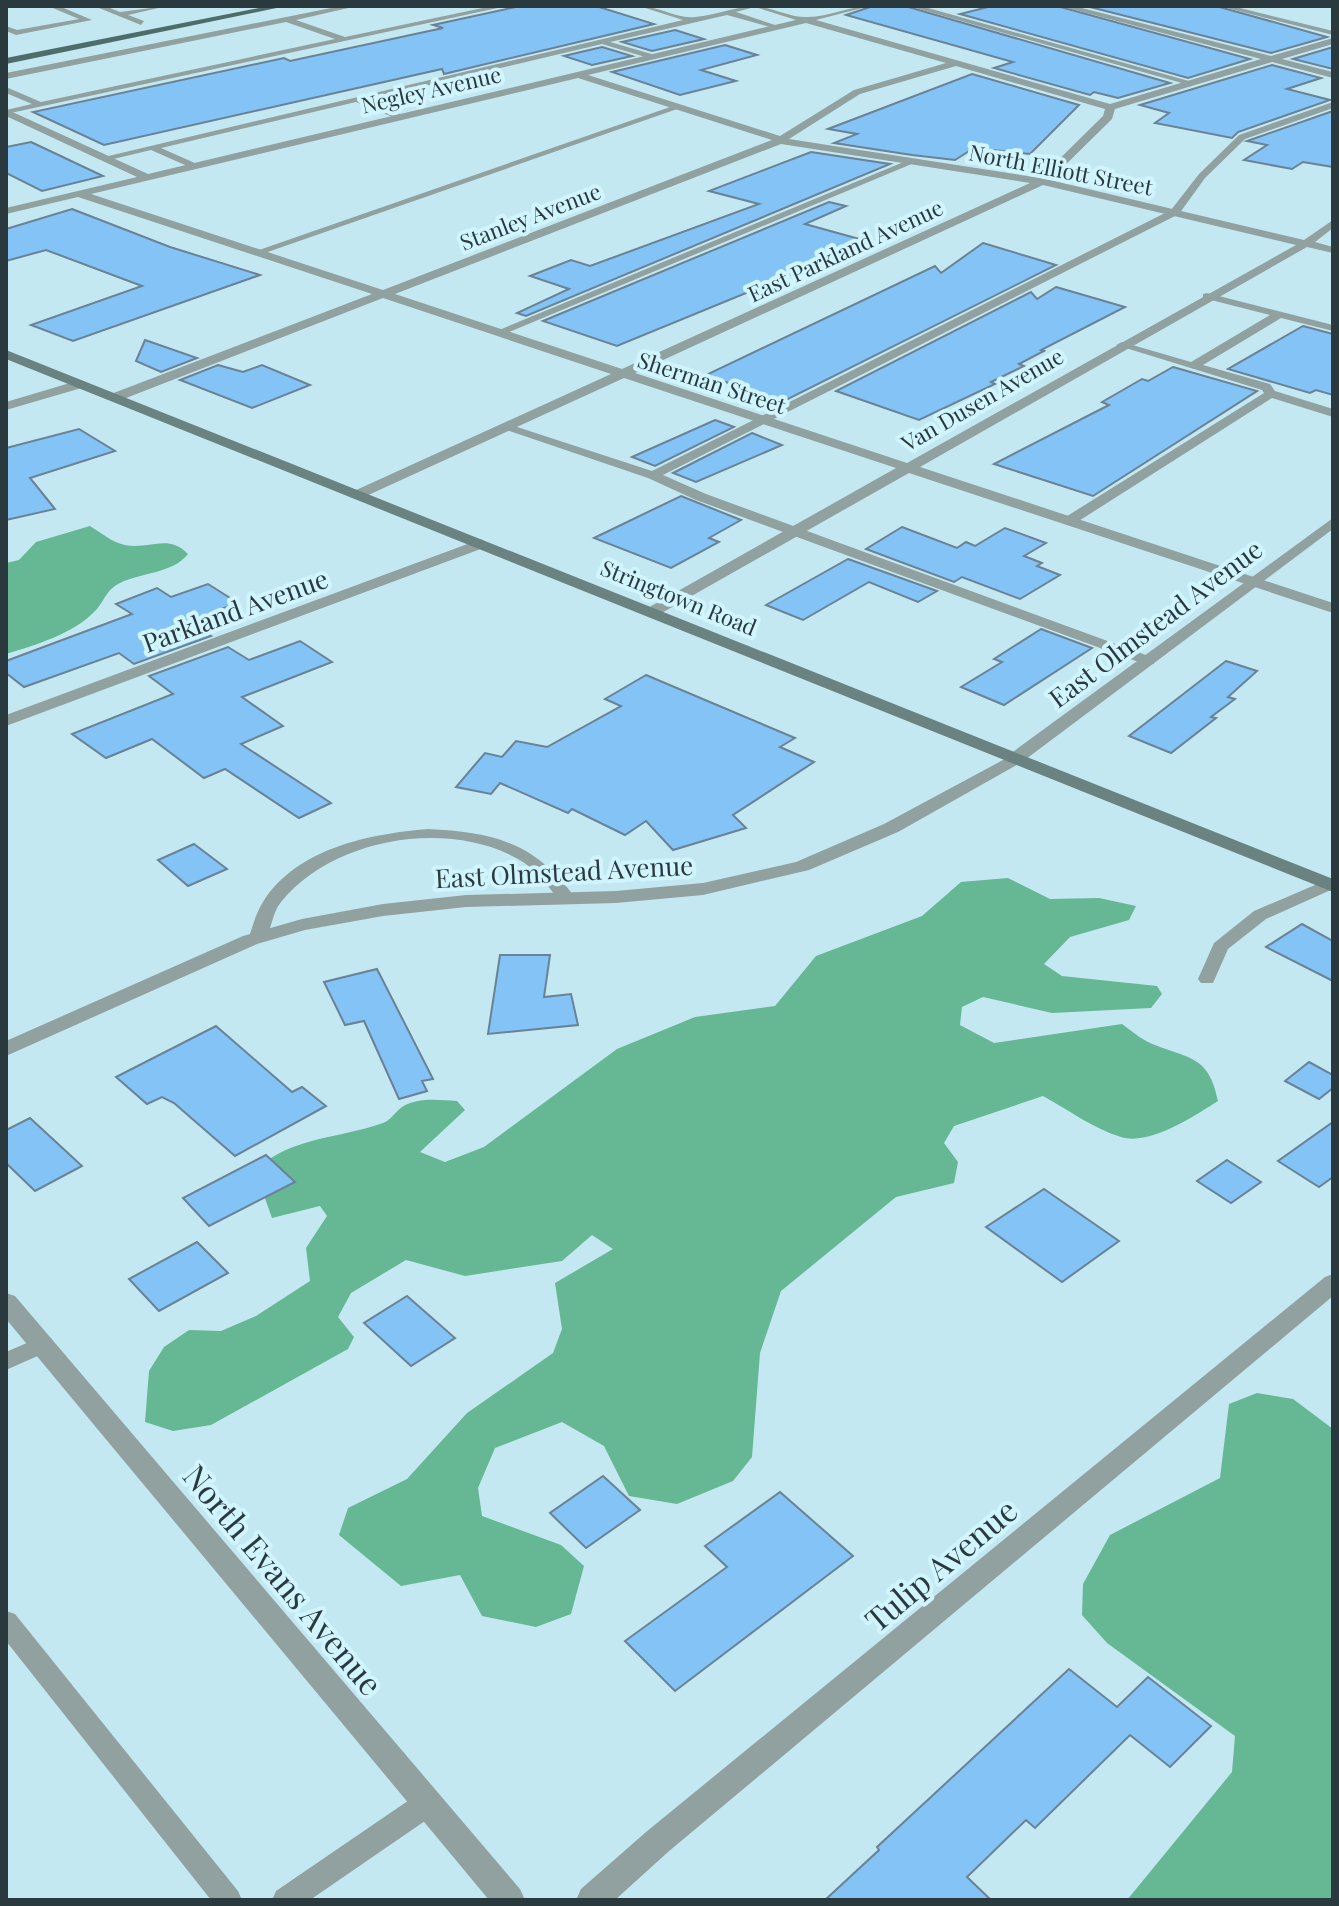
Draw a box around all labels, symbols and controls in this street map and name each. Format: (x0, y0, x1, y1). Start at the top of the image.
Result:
street label: Negley Avenue (358, 58, 504, 120)
street label: North Elliott Street (967, 136, 1157, 202)
street label: Stanley Avenue (455, 175, 605, 257)
street label: East Parkland Avenue (743, 192, 947, 308)
street label: Van Dusen Avenue (895, 340, 1068, 458)
street label: Sherman Street (634, 344, 791, 420)
street label: East Olmstead Avenue (1041, 531, 1269, 715)
street label: Stringtown Road (597, 552, 762, 642)
street label: Parkland Avenue (137, 560, 333, 660)
street label: East Olmstead Avenue (434, 847, 694, 895)
street label: North Evans Avenue (175, 1455, 393, 1703)
street label: Tulip Avenue (855, 1488, 1025, 1640)

